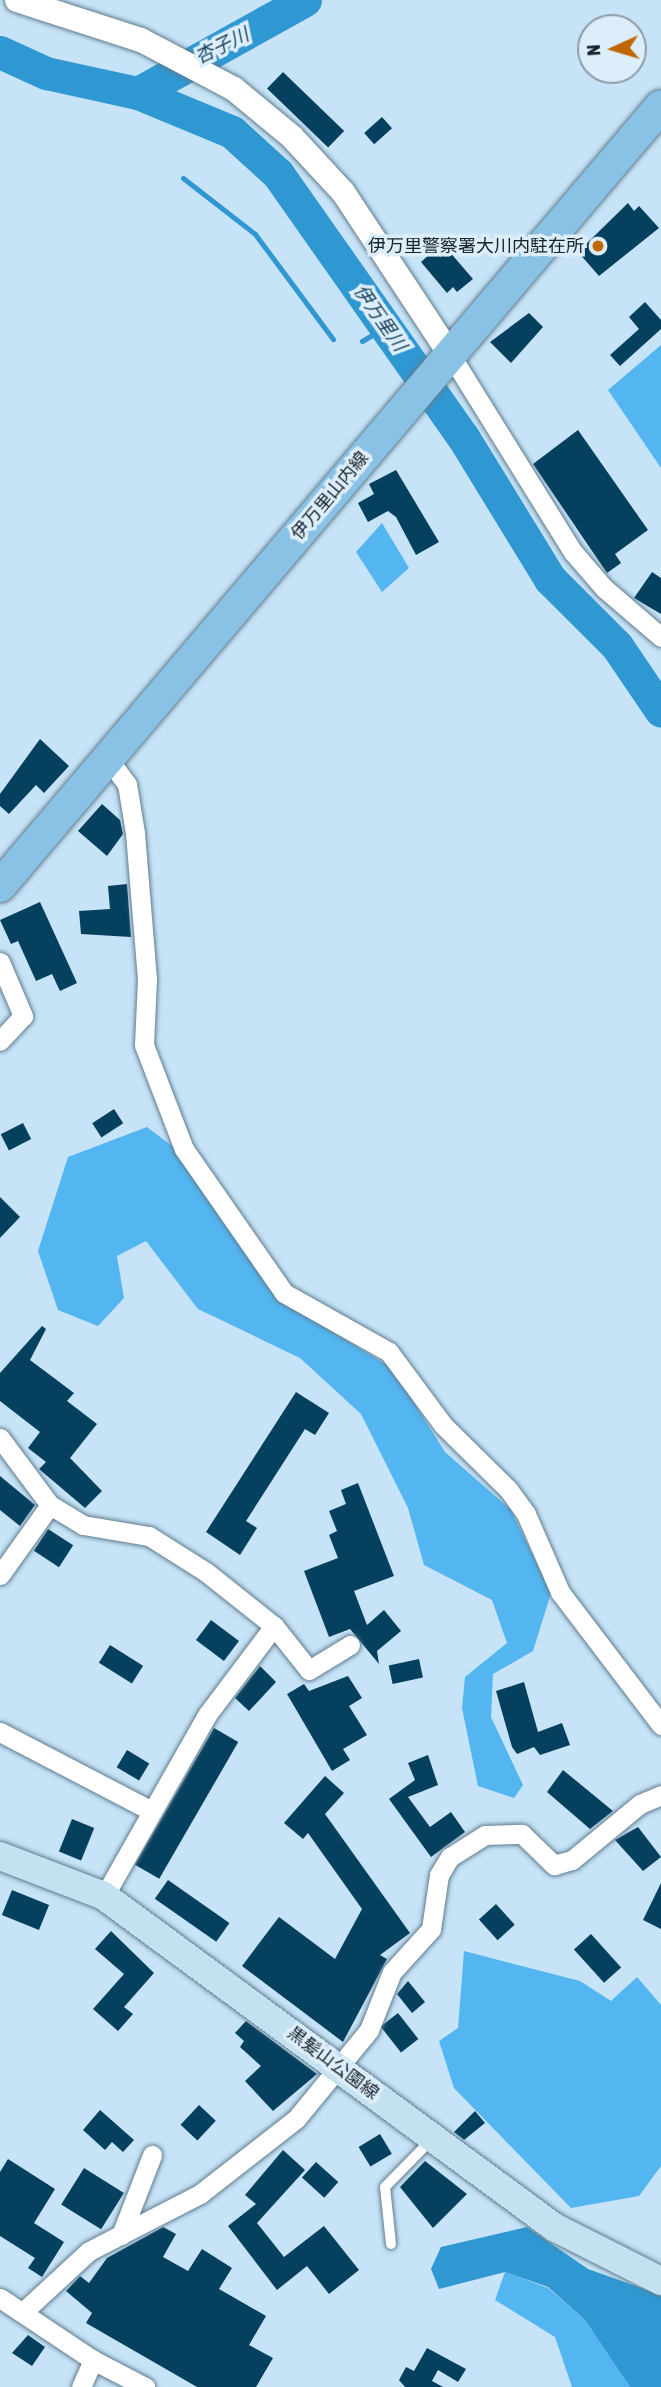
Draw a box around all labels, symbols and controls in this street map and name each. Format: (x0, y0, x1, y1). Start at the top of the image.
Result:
north arrow (577, 14, 647, 84)
water label: 杏子川 (191, 23, 253, 69)
text: N (582, 44, 604, 57)
place label: 伊万里警察署大川内駐在所 (368, 235, 584, 257)
marker: 伊万里警察署大川内駐在所 (590, 238, 606, 254)
water label: 伊万里川 (349, 280, 411, 356)
street label: 伊万里山内線 (287, 448, 373, 544)
street label: 黒髪山公園線 (283, 2022, 383, 2104)

